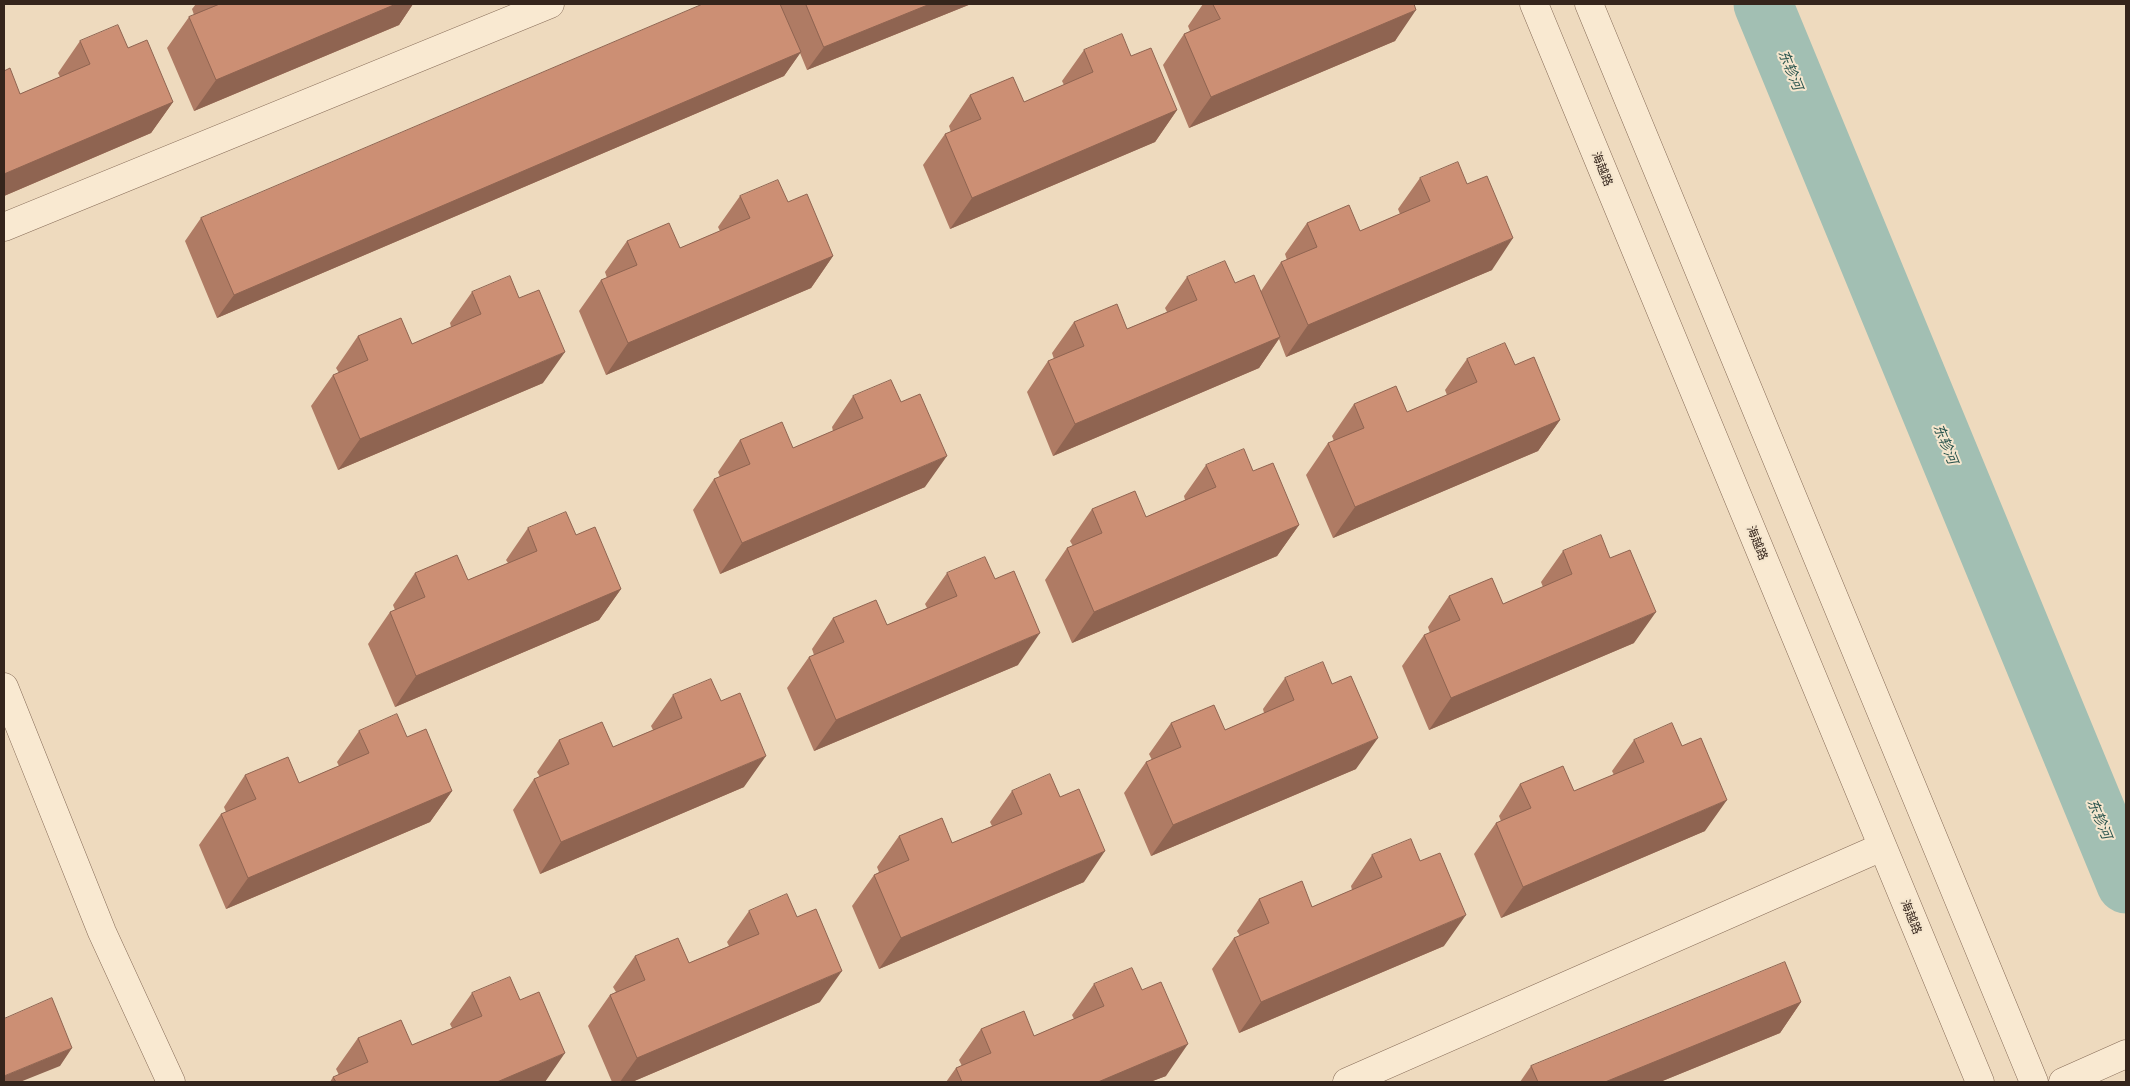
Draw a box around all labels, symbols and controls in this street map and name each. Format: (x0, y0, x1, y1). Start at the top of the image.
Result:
water label: 东轸河 (1774, 47, 1806, 93)
street label: 海越路 (1589, 150, 1615, 188)
water label: 东轸河 (1929, 421, 1961, 467)
street label: 海越路 (1744, 524, 1770, 562)
water label: 东轸河 (2083, 796, 2115, 842)
street label: 海越路 (1898, 898, 1924, 936)

